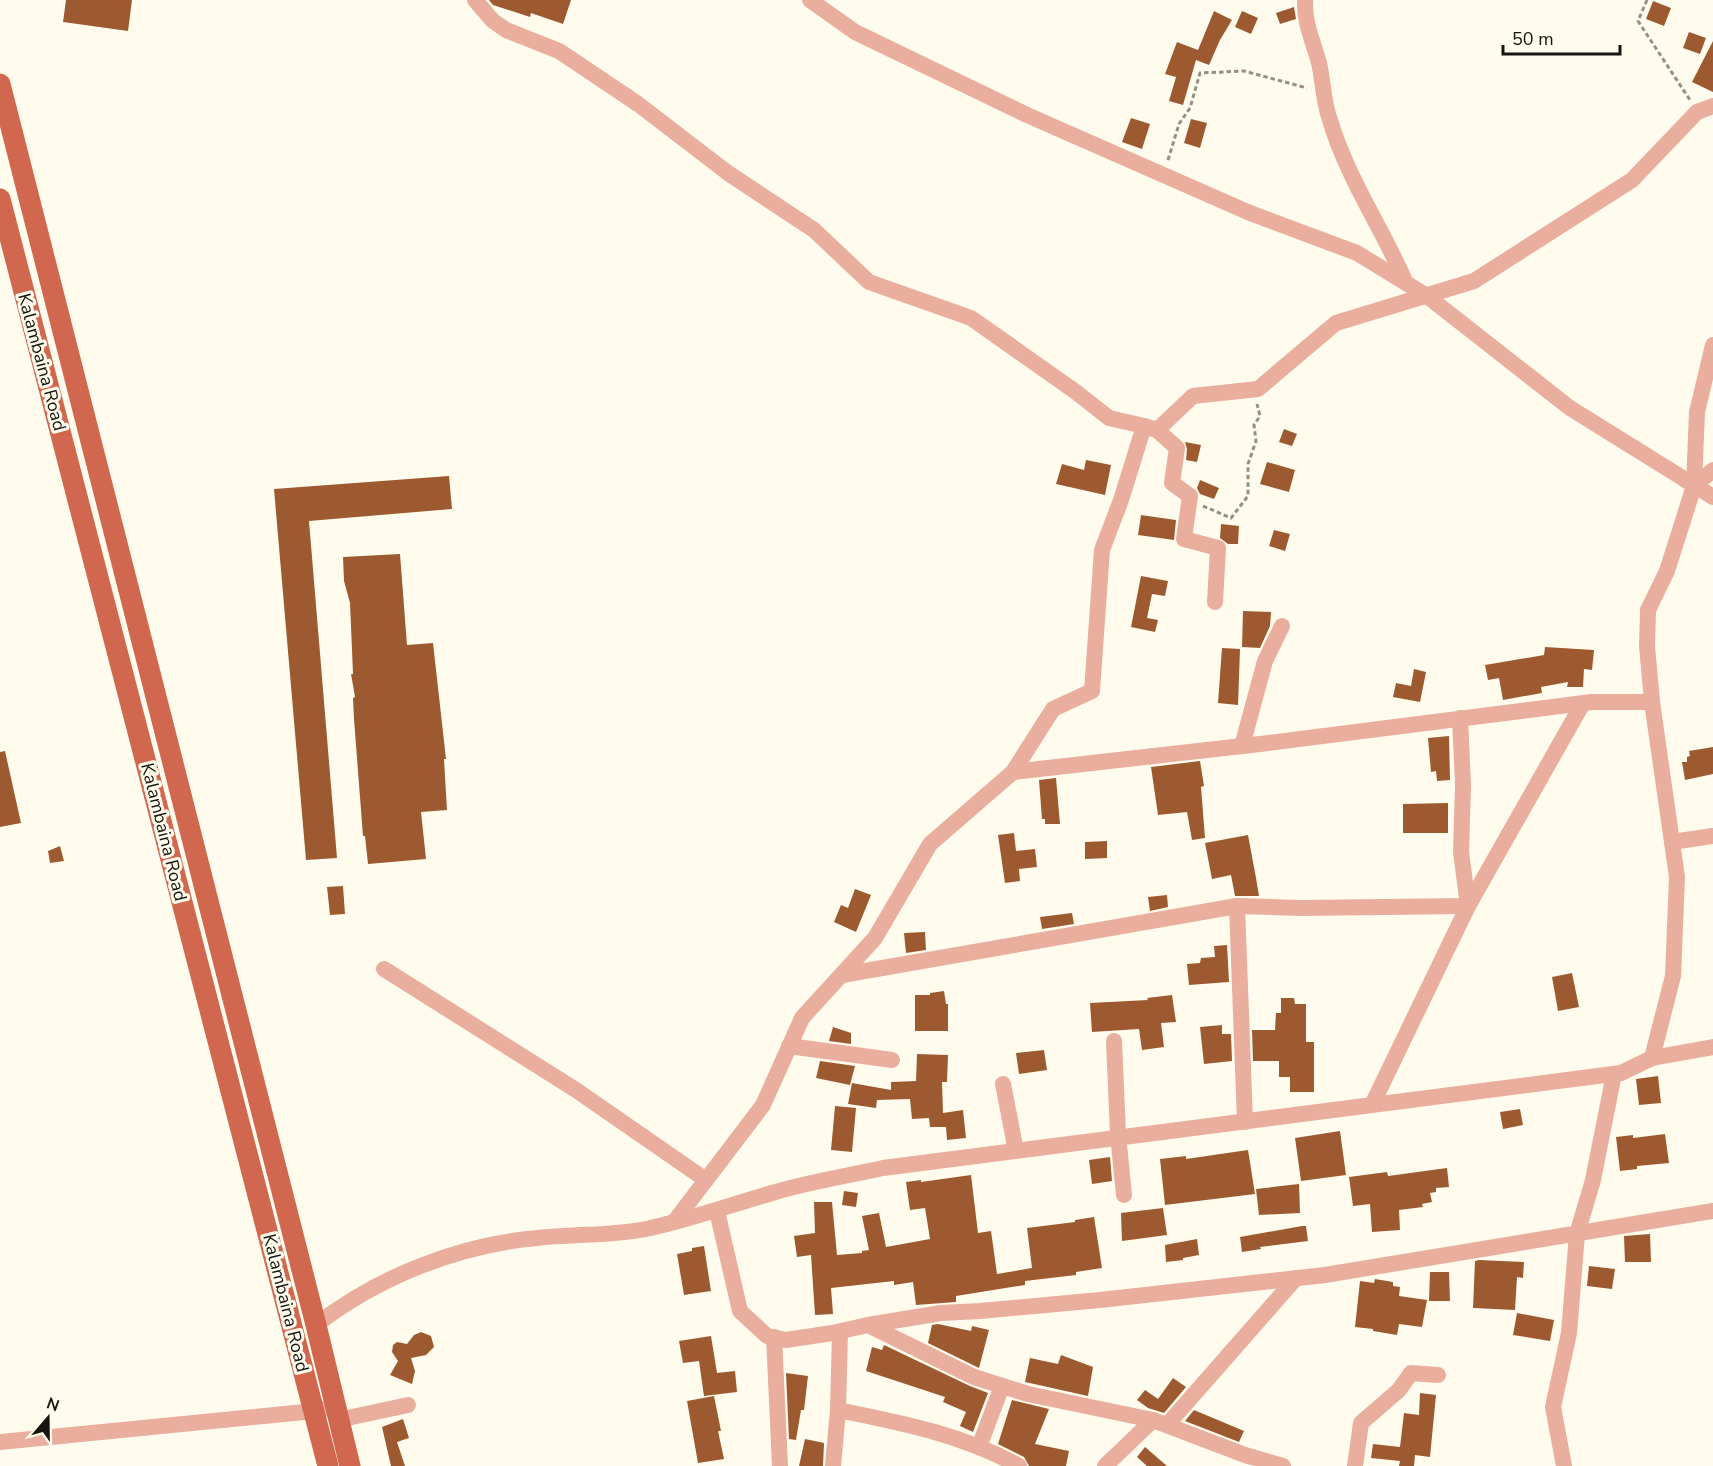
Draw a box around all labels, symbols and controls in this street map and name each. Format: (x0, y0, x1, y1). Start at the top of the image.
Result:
scale bar (1503, 18, 1620, 56)
text: 50 m (1512, 27, 1554, 51)
street label: Kalambaina Road (12, 291, 72, 433)
street label: Kalambaina Road (135, 760, 193, 904)
street label: Kalambaina Road (257, 1231, 315, 1375)
north arrow (18, 1388, 78, 1448)
text: N (43, 1392, 62, 1417)

